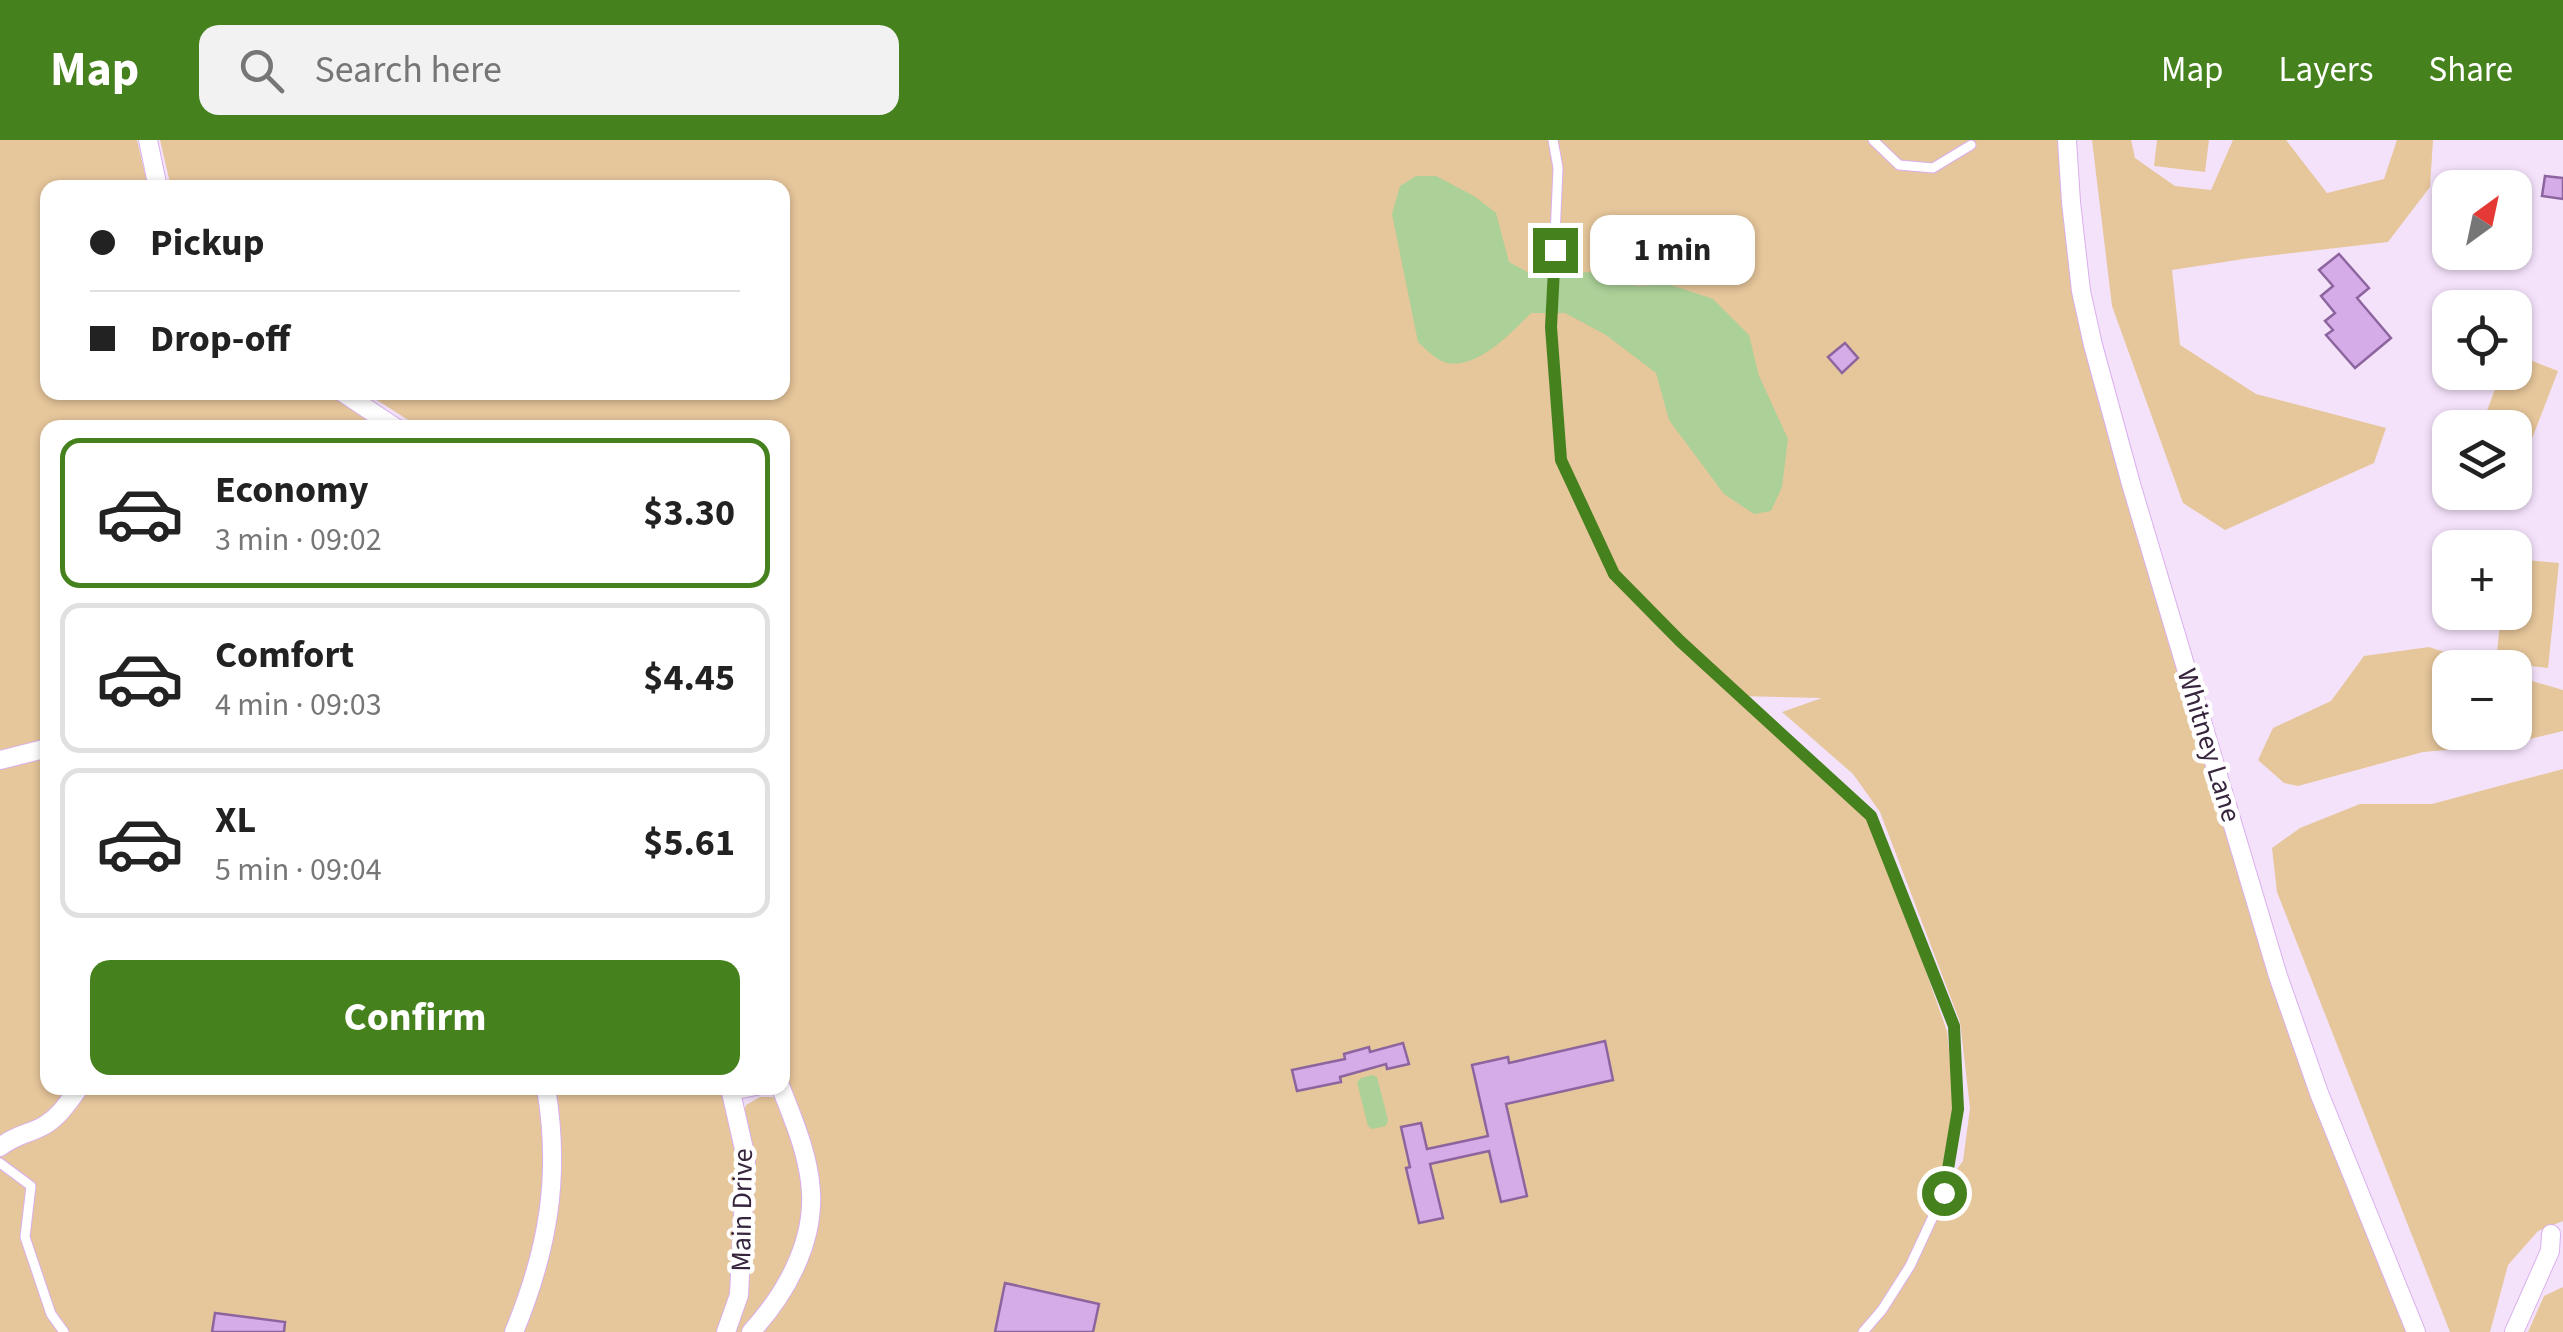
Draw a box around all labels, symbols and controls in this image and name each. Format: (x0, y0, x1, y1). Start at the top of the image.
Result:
search box (199, 25, 899, 115)
text: Map (50, 36, 139, 104)
icon: search (234, 43, 289, 98)
text: Search here (314, 43, 502, 97)
text: Map (2161, 45, 2224, 95)
text: Layers (2279, 45, 2373, 95)
text: Share (2428, 45, 2513, 95)
north arrow (2432, 170, 2532, 270)
map controls (2432, 170, 2532, 750)
callout: 1 min (1590, 215, 1755, 285)
text: Pickup (150, 216, 264, 270)
text: 1 min (1634, 227, 1711, 273)
route end (1533, 228, 1578, 273)
button: locate (2432, 290, 2532, 390)
text: Drop-off (150, 312, 290, 366)
button: layers (2432, 410, 2532, 510)
text: Economy (215, 463, 368, 517)
icon: car (95, 468, 185, 558)
text: $3.30 (643, 486, 735, 540)
text: 3 min · 09:02 (215, 517, 382, 563)
button: + (2432, 530, 2532, 630)
text: Comfort (215, 628, 354, 682)
icon: car (95, 633, 185, 723)
button: − (2432, 650, 2532, 750)
text: $4.45 (643, 651, 735, 705)
street label: Whitney Lane (2167, 664, 2251, 827)
text: 4 min · 09:03 (215, 682, 382, 728)
text: XL (215, 793, 256, 847)
icon: car (95, 798, 185, 888)
text: $5.61 (643, 816, 735, 870)
text: 5 min · 09:04 (215, 847, 382, 893)
button: Confirm (90, 960, 740, 1075)
street label: Main Drive (721, 1148, 763, 1272)
route start (1922, 1171, 1967, 1216)

